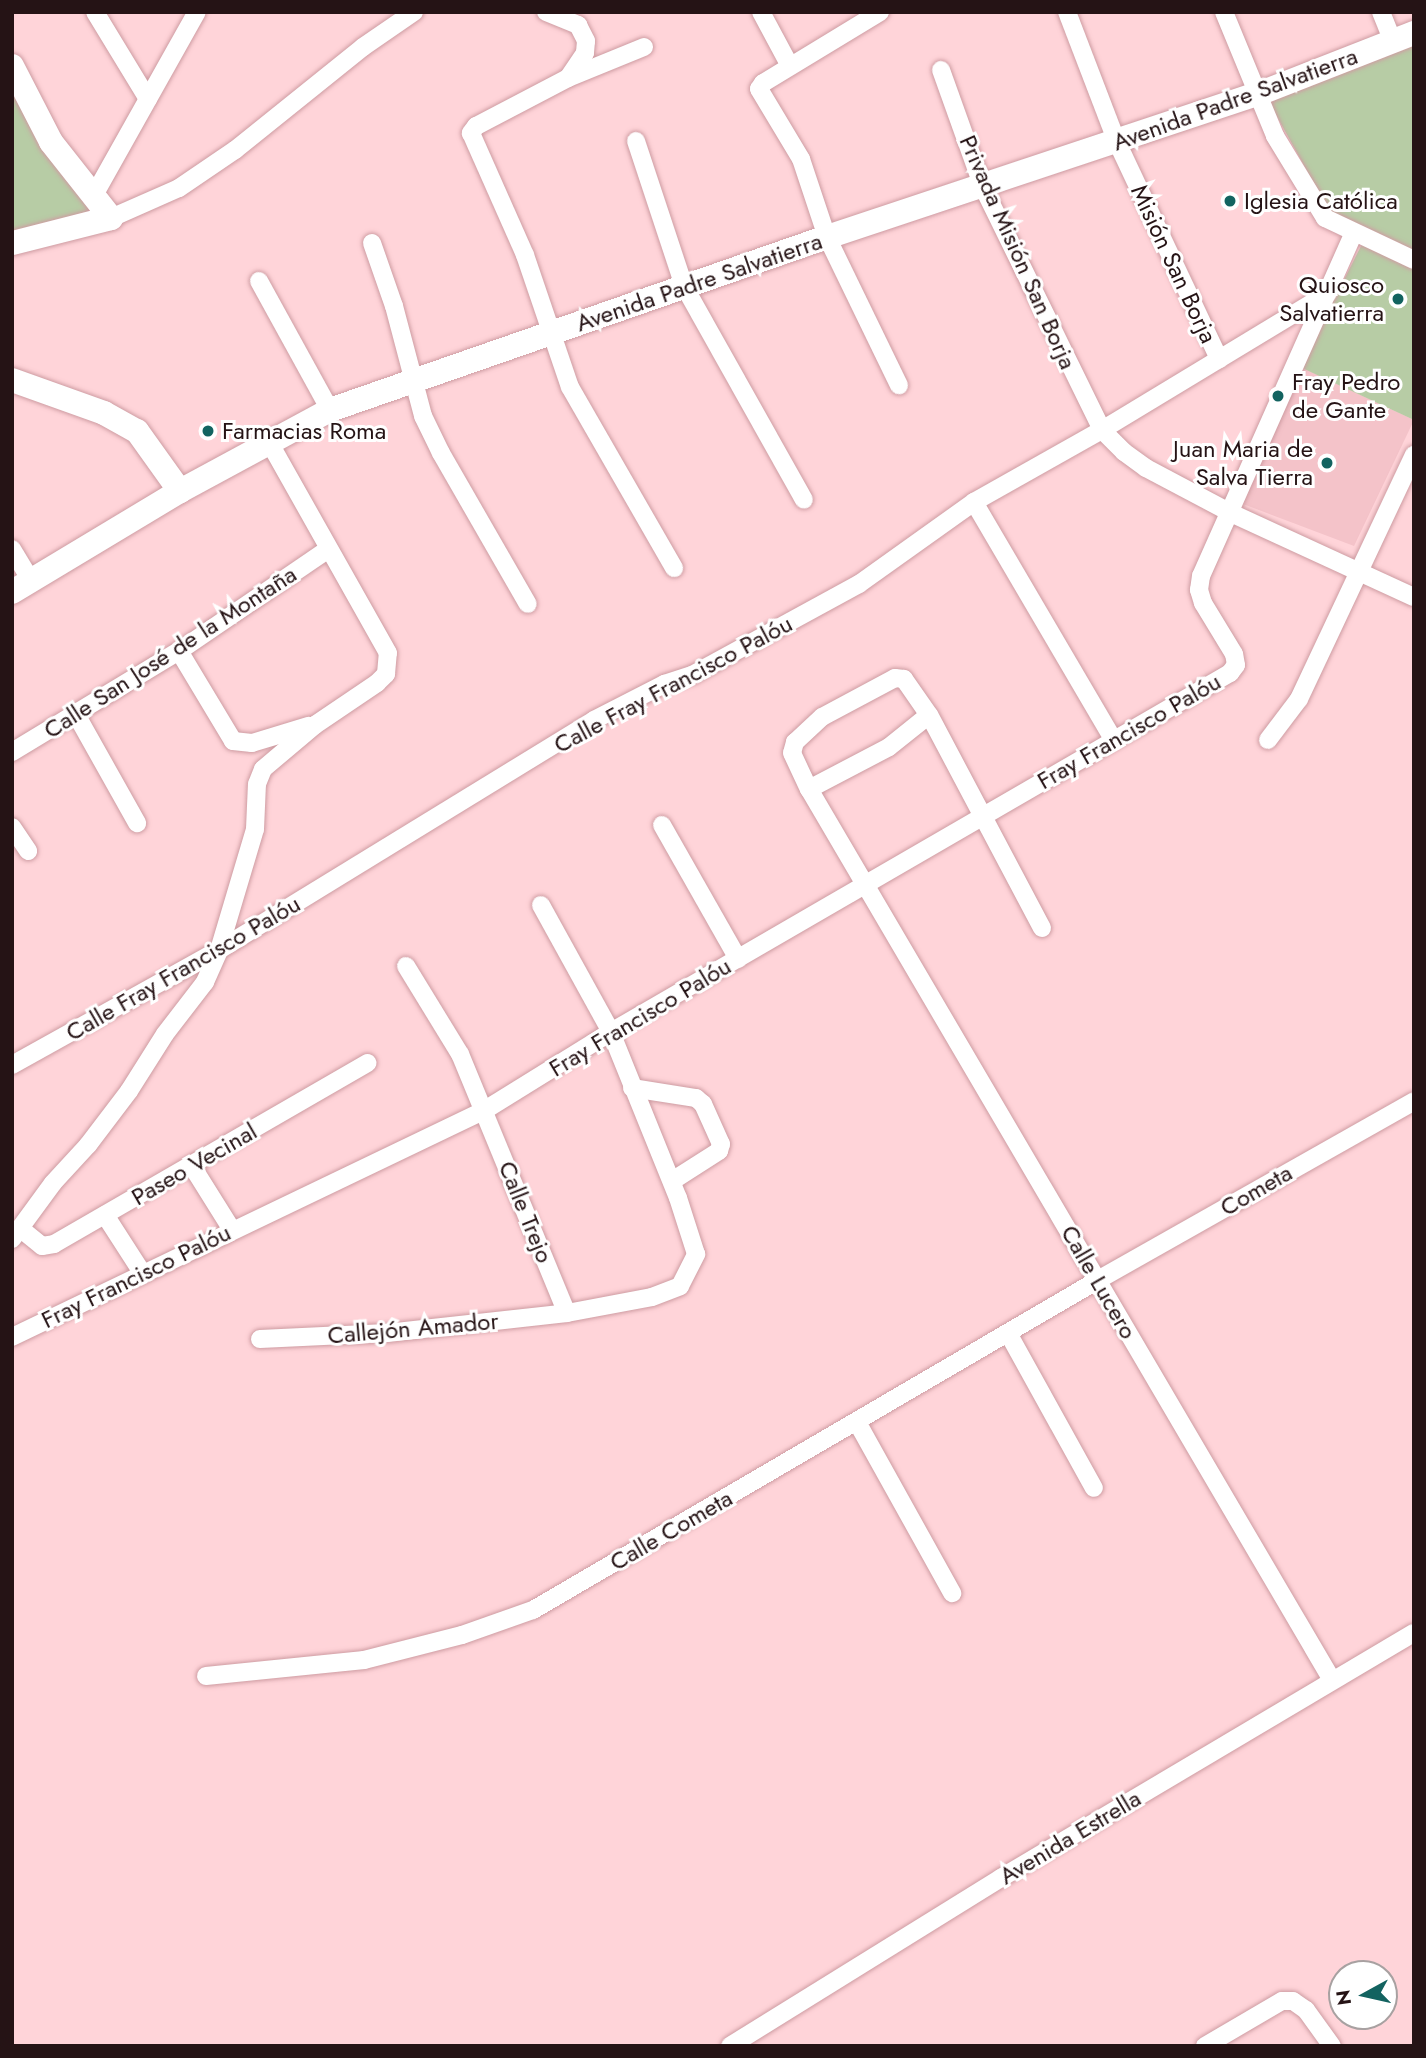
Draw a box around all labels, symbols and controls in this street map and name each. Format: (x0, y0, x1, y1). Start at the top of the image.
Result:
street label: Avenida Padre Salvatierra (1109, 41, 1361, 157)
street label: Privada Misión San Borja (953, 131, 1083, 373)
street label: Misión San Borja (1125, 180, 1223, 348)
place label: Iglesia Católica (1244, 187, 1398, 215)
marker: Iglesia Católica (1222, 193, 1238, 209)
street label: Avenida Padre Salvatierra (572, 226, 826, 338)
place label: Quiosco Salvatierra (1279, 271, 1384, 327)
marker: Quiosco Salvatierra (1390, 291, 1406, 307)
place label: Fray Pedro de Gante (1292, 368, 1400, 424)
marker: Fray Pedro de Gante (1270, 388, 1286, 404)
place label: Farmacias Roma (222, 417, 386, 445)
marker: Farmacias Roma (200, 423, 216, 439)
place label: Juan Maria de Salva Tierra (1173, 435, 1313, 491)
marker: Juan Maria de Salva Tierra (1319, 455, 1335, 471)
street label: Calle San José de la Montaña (38, 560, 302, 744)
street label: Calle Fray Francisco Palóu (549, 609, 797, 759)
street label: Fray Francisco Palóu (1032, 667, 1226, 795)
street label: Calle Fray Francisco Palóu (61, 889, 305, 1047)
street label: Fray Francisco Palóu (544, 951, 736, 1083)
street label: Paseo Vecinal (126, 1117, 262, 1211)
street label: Calle Trejo (493, 1157, 559, 1267)
street label: Cometa (1215, 1158, 1297, 1222)
street label: Fray Francisco Palóu (37, 1218, 235, 1334)
street label: Calle Lucero (1055, 1220, 1143, 1344)
street label: Callejón Amador (326, 1306, 500, 1350)
street label: Calle Cometa (605, 1483, 737, 1577)
street label: Avenida Estrella (994, 1783, 1146, 1891)
north arrow (1328, 1960, 1398, 2030)
text: N (1329, 1988, 1358, 2007)

